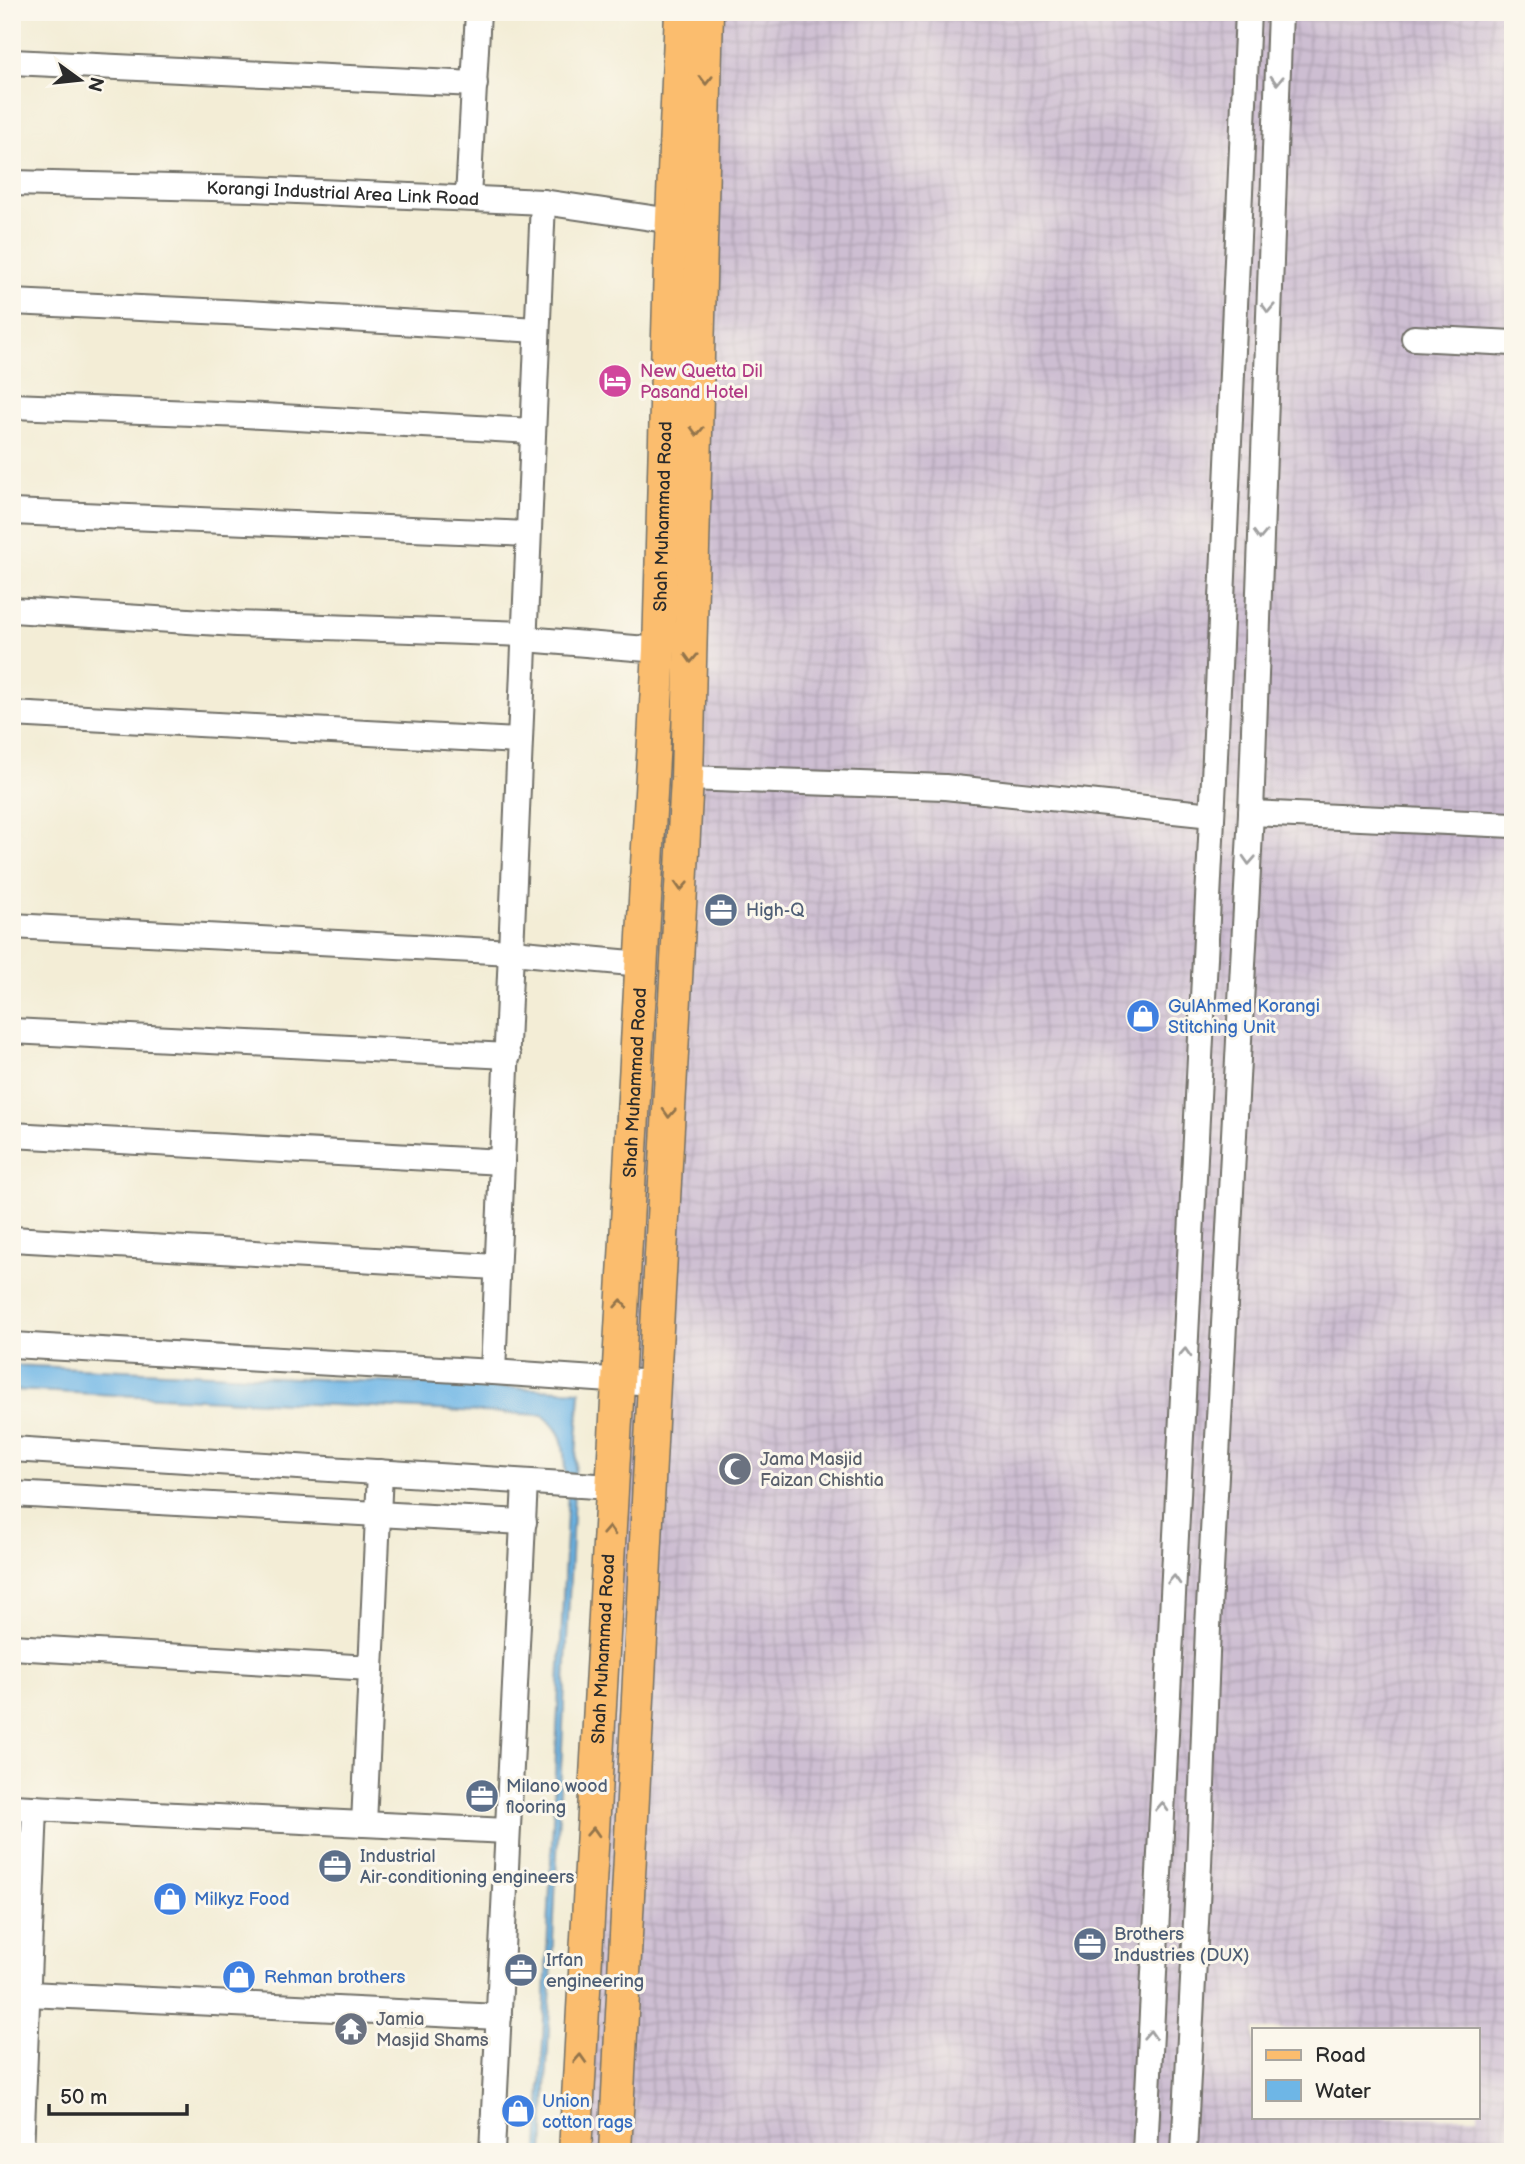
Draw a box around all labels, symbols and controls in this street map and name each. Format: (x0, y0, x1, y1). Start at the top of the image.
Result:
north arrow (46, 46, 116, 116)
text: N (82, 74, 108, 94)
one-way arrow (698, 75, 713, 86)
one-way arrow (1270, 75, 1285, 86)
street label: Korangi Industrial Area Link Road (206, 178, 480, 210)
one-way arrow (1261, 303, 1276, 314)
place label: New Quetta Dil Pasand Hotel (640, 361, 763, 403)
hotel icon: New Quetta Dil Pasand Hotel (596, 362, 634, 400)
street label: Shah Muhammad Road (650, 421, 677, 612)
one-way arrow (689, 426, 704, 437)
one-way arrow (1252, 530, 1268, 541)
one-way arrow (683, 653, 698, 664)
one-way arrow (1242, 855, 1257, 866)
one-way arrow (674, 881, 689, 892)
office icon: High-Q (702, 891, 740, 929)
place label: High-Q (746, 900, 804, 921)
street label: Shah Muhammad Road (620, 987, 651, 1178)
place label: GulAhmed Korangi Stitching Unit (1168, 996, 1320, 1038)
shop icon: GulAhmed Korangi Stitching Unit (1124, 997, 1162, 1035)
one-way arrow (661, 1108, 676, 1119)
one-way arrow (613, 1298, 628, 1309)
one-way arrow (1178, 1347, 1193, 1358)
place label: Jama Masjid Faizan Chishtia (760, 1449, 884, 1491)
mosque icon: Jama Masjid Faizan Chishtia (716, 1450, 754, 1488)
one-way arrow (601, 1526, 616, 1537)
street label: Shah Muhammad Road (588, 1553, 619, 1744)
one-way arrow (1167, 1574, 1182, 1585)
place label: Milano wood flooring (506, 1776, 608, 1818)
office icon: Milano wood flooring (463, 1777, 501, 1815)
one-way arrow (1154, 1802, 1169, 1813)
one-way arrow (585, 1826, 600, 1837)
place label: Industrial Air-conditioning engineers (360, 1846, 574, 1888)
office icon: Industrial Air-conditioning engineers (316, 1847, 354, 1885)
shop icon: Milkyz Food (151, 1880, 189, 1918)
place label: Milkyz Food (194, 1889, 290, 1910)
place label: Brothers Industries (DUX) (1114, 1924, 1249, 1966)
office icon: Brothers Industries (DUX) (1071, 1925, 1109, 1963)
place label: Irfan engineering (546, 1950, 644, 1992)
office icon: Irfan engineering (502, 1951, 540, 1989)
shop icon: Rehman brothers (220, 1958, 258, 1996)
place label: Rehman brothers (264, 1967, 405, 1988)
place label: Jamia Masjid Shams (376, 2009, 489, 2051)
temple icon: Jamia Masjid Shams (332, 2010, 370, 2048)
legend (1252, 2028, 1480, 2118)
one-way arrow (1143, 2029, 1158, 2040)
text: Road (1315, 2043, 1366, 2068)
one-way arrow (572, 2053, 587, 2064)
scale bar (49, 2073, 187, 2117)
text: Water (1315, 2079, 1371, 2104)
text: 50 m (60, 2085, 107, 2110)
place label: Union cotton rags (542, 2091, 633, 2133)
shop icon: Union cotton rags (499, 2092, 537, 2130)

